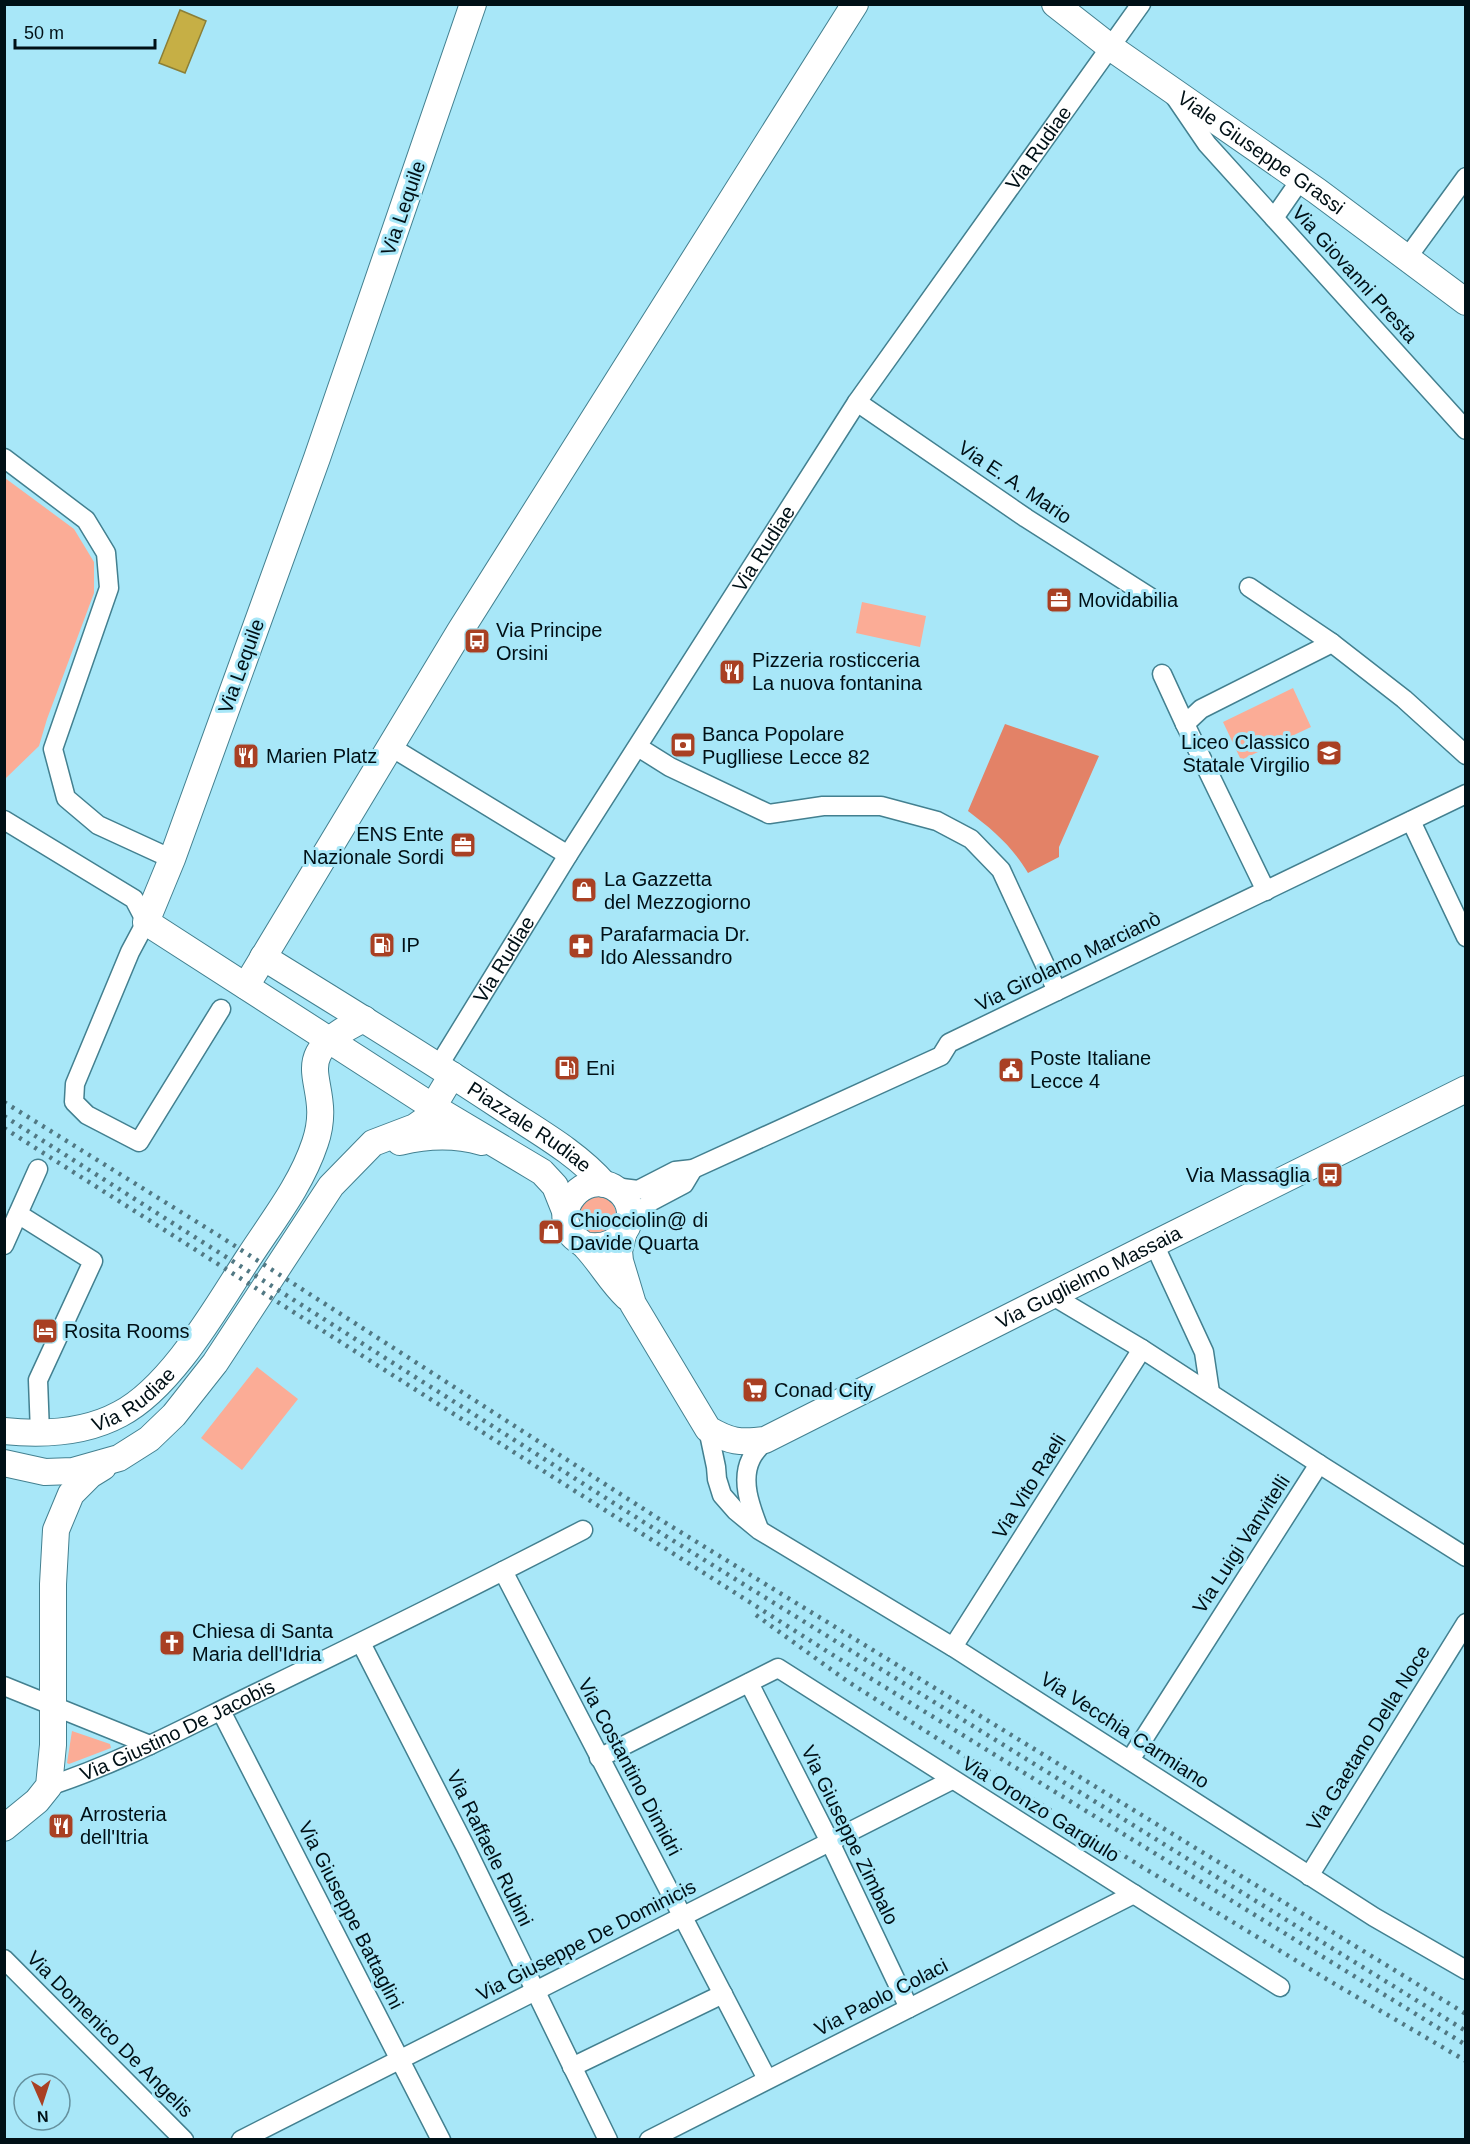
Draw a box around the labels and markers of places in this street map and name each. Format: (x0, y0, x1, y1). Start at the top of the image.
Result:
office icon: Movidabilia (1044, 585, 1074, 615)
place label: Movidabilia (1078, 589, 1179, 611)
place label: Via Principe Orsini (496, 619, 602, 664)
bus stop icon: Via Principe Orsini (462, 626, 492, 656)
place label: Pizzeria rosticceria La nuova fontanina (752, 649, 923, 694)
restaurant icon: Pizzeria rosticceria La nuova fontanina (717, 657, 747, 687)
place label: Banca Popolare Puglliese Lecce 82 (702, 723, 870, 768)
bank icon: Banca Popolare Puglliese Lecce 82 (668, 730, 698, 760)
place label: Liceo Classico Statale Virgilio (1181, 731, 1310, 776)
school or university icon: Liceo Classico Statale Virgilio (1314, 738, 1344, 768)
restaurant icon: Marien Platz (231, 741, 261, 771)
place label: Marien Platz (266, 745, 377, 767)
place label: ENS Ente Nazionale Sordi (303, 823, 444, 868)
office icon: ENS Ente Nazionale Sordi (448, 830, 478, 860)
place label: La Gazzetta del Mezzogiorno (604, 868, 751, 913)
shop icon: La Gazzetta del Mezzogiorno (569, 875, 599, 905)
place label: Parafarmacia Dr. Ido Alessandro (600, 923, 750, 968)
fuel station icon: IP (367, 930, 397, 960)
pharmacy icon: Parafarmacia Dr. Ido Alessandro (566, 931, 596, 961)
place label: IP (401, 934, 420, 956)
place label: Poste Italiane Lecce 4 (1030, 1047, 1151, 1092)
fuel station icon: Eni (552, 1053, 582, 1083)
public building icon: Poste Italiane Lecce 4 (996, 1055, 1026, 1085)
place label: Eni (586, 1057, 615, 1079)
bus stop icon: Via Massaglia (1315, 1160, 1345, 1190)
place label: Via Massaglia (1186, 1164, 1311, 1186)
place label: Chiocciolin@ di Davide Quarta (570, 1209, 708, 1254)
shop icon: Chiocciolin@ di Davide Quarta (536, 1217, 566, 1247)
hotel icon: Rosita Rooms (30, 1316, 60, 1346)
place label: Rosita Rooms (64, 1320, 190, 1342)
supermarket icon: Conad City (740, 1375, 770, 1405)
place label: Conad City (774, 1379, 873, 1401)
place label: Chiesa di Santa Maria dell'Idria (192, 1620, 334, 1665)
church icon: Chiesa di Santa Maria dell'Idria (157, 1628, 187, 1658)
place label: Arrosteria dell'Itria (80, 1803, 168, 1848)
restaurant icon: Arrosteria dell'Itria (46, 1811, 76, 1841)

